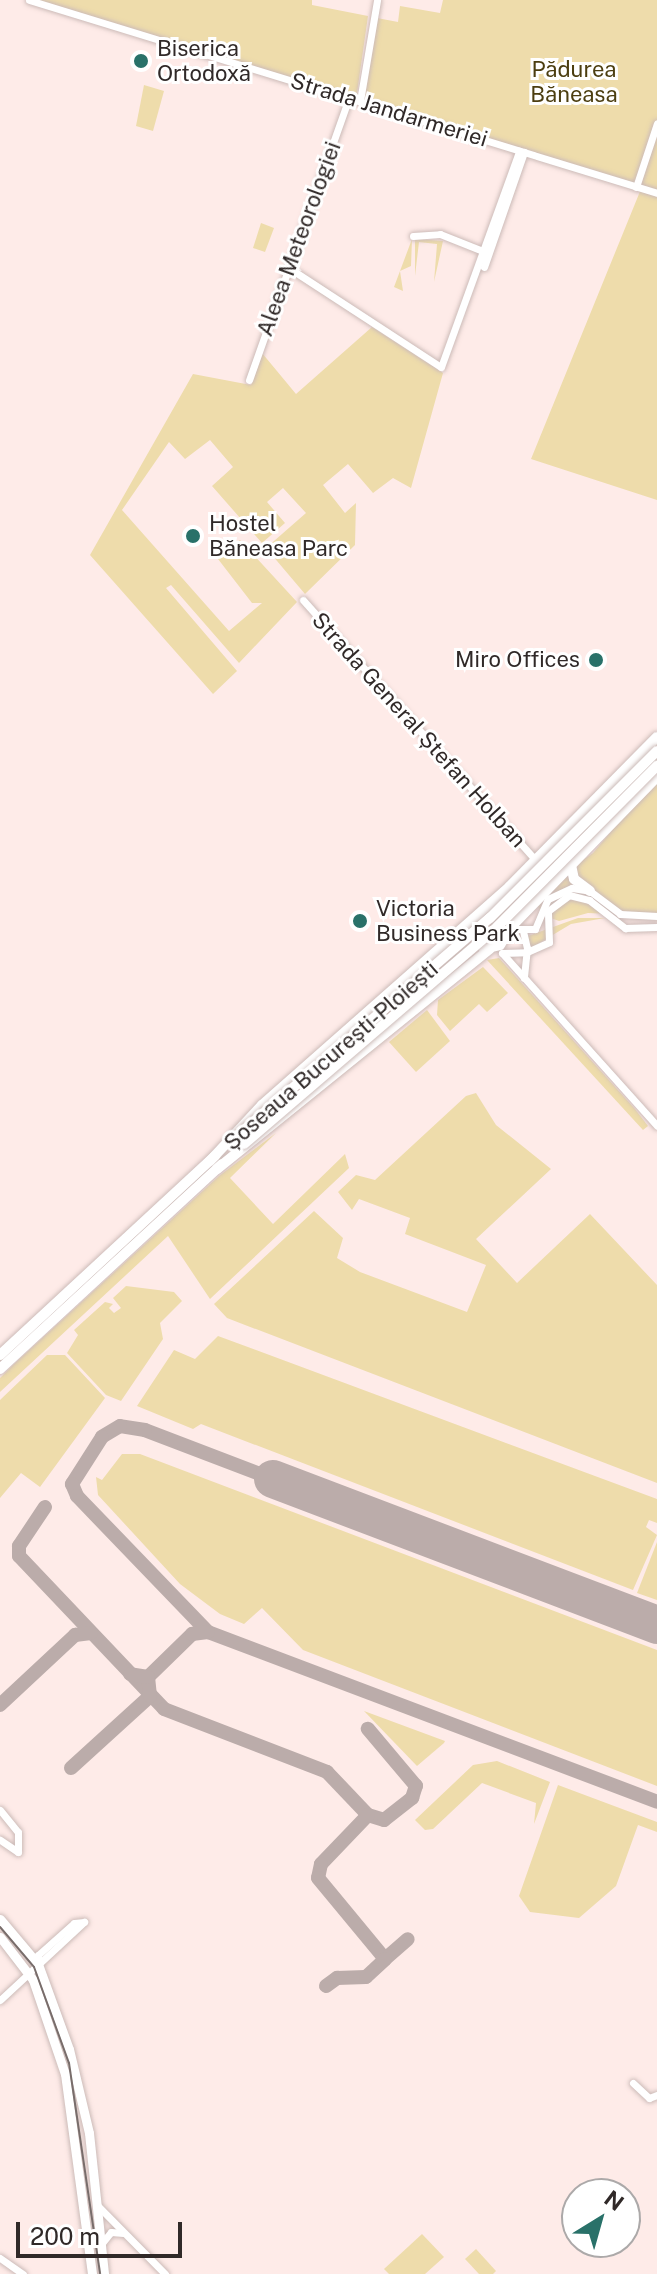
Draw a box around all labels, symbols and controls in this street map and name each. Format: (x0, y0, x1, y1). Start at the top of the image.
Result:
place label: Biserica Ortodoxă (157, 35, 251, 86)
marker: Biserica Ortodoxă (132, 52, 150, 70)
park label: Pădurea Băneasa (530, 56, 618, 108)
street label: Strada Jandarmeriei (287, 67, 491, 153)
street label: Aleea Meteorologiei (252, 138, 346, 340)
place label: Hostel Băneasa Parc (209, 510, 348, 562)
marker: Hostel Băneasa Parc (184, 527, 202, 545)
street label: Strada General Ștefan Holban (306, 607, 532, 853)
place label: Miro Offices (455, 647, 580, 673)
marker: Miro Offices (587, 651, 605, 669)
place label: Victoria Business Park (376, 895, 520, 946)
marker: Victoria Business Park (351, 912, 369, 930)
street label: Șoseaua București-Ploiești (219, 956, 443, 1156)
north arrow (561, 2178, 641, 2258)
text: N (600, 2185, 629, 2216)
scale bar (20, 2206, 186, 2256)
text: 200 m (30, 2222, 100, 2250)

